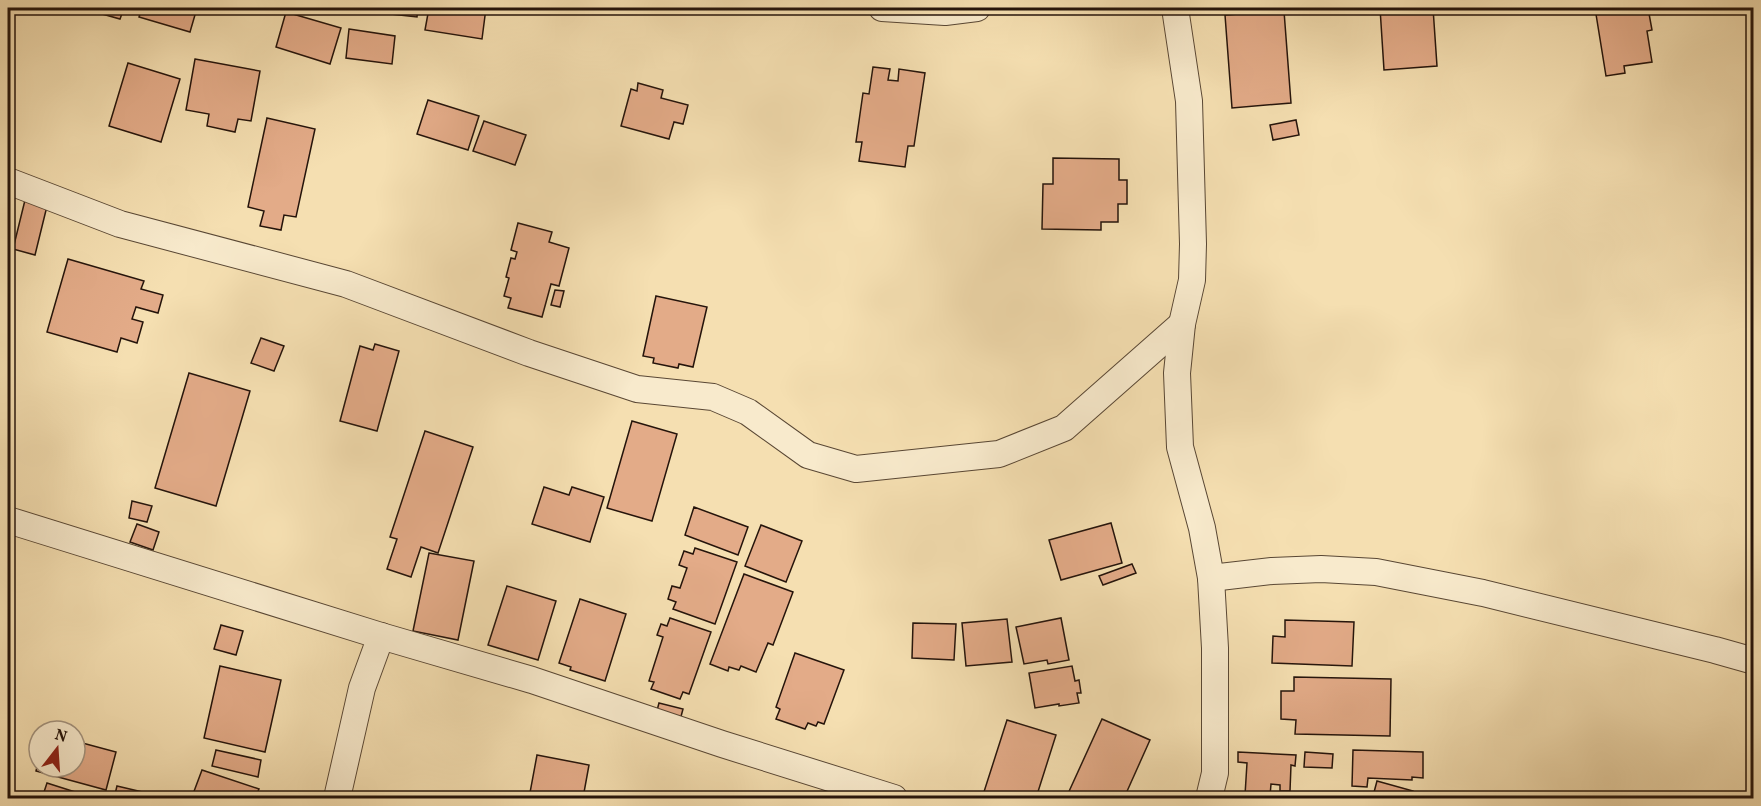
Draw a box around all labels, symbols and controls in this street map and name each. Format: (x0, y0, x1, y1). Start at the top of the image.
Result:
north arrow (27, 719, 87, 779)
text: N (52, 724, 70, 749)

